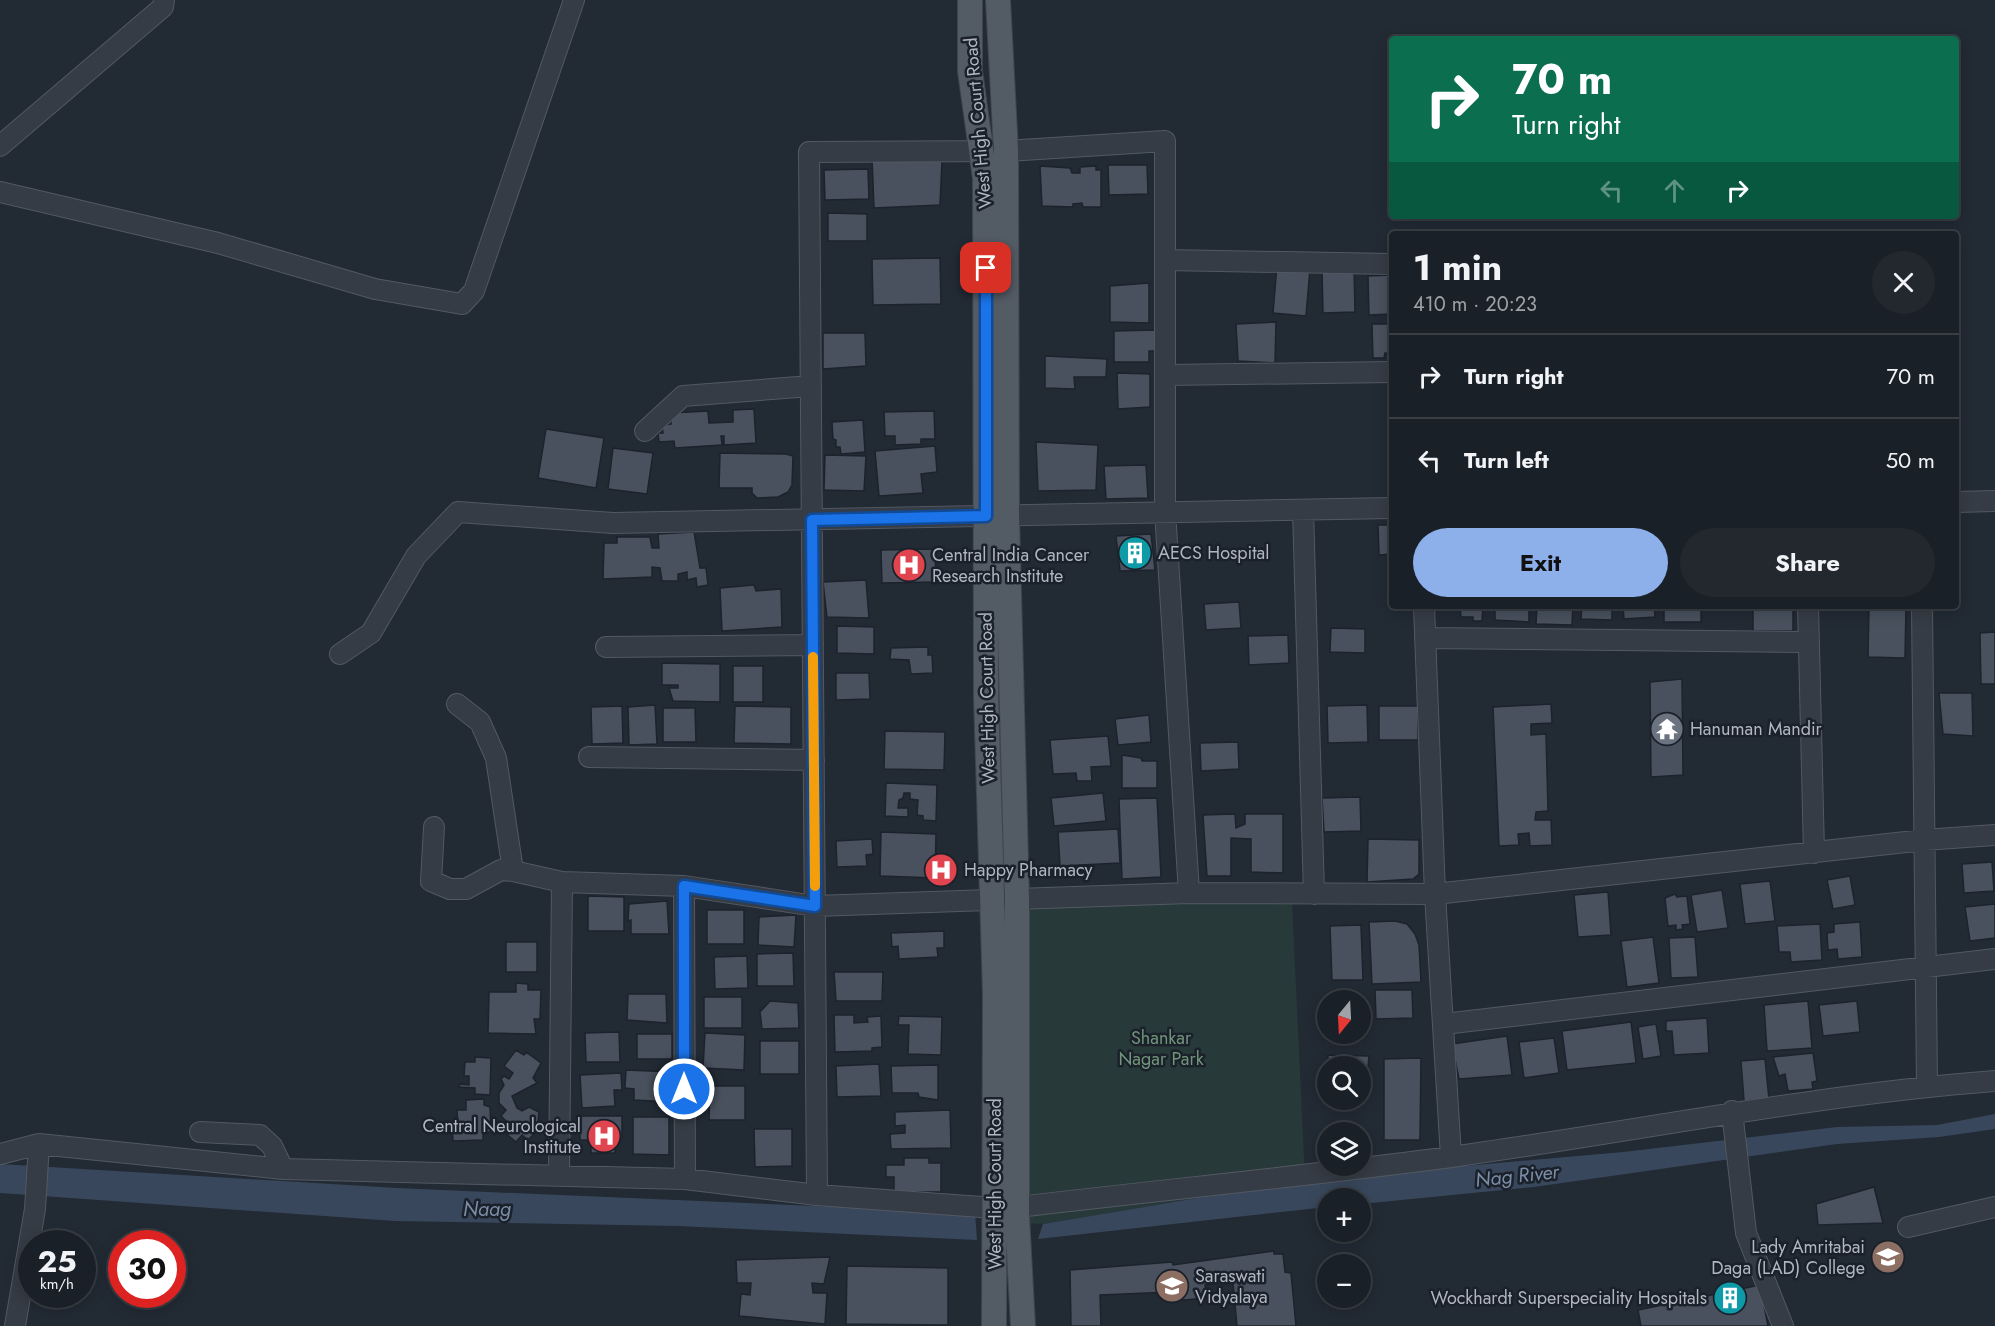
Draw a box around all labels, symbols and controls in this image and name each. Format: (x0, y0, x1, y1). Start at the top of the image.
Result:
street label: West High Court Road (958, 36, 998, 210)
text: 70 m (1512, 49, 1612, 110)
icon: right (1413, 60, 1491, 138)
text: Turn right (1512, 105, 1620, 144)
icon: left (1595, 174, 1628, 207)
icon: ahead (1658, 174, 1691, 207)
icon: right (1721, 174, 1754, 207)
text: 1 min (1413, 241, 1502, 293)
pin (960, 242, 1011, 293)
icon: arrive (969, 251, 1002, 284)
button: close (1872, 251, 1935, 314)
text: 410 m · 20:23 (1413, 290, 1537, 319)
icon: right (1413, 360, 1446, 393)
text: Turn right (1464, 360, 1564, 392)
text: 70 m (1886, 360, 1935, 392)
icon: left (1413, 444, 1446, 477)
text: Turn left (1464, 444, 1549, 476)
text: 50 m (1886, 444, 1935, 476)
button: Exit (1413, 528, 1668, 597)
button: Share (1680, 528, 1935, 597)
building icon: AECS Hospital (1117, 535, 1153, 571)
place label: AECS Hospital (1158, 540, 1269, 566)
place label: Central India Cancer Research Institute (932, 542, 1090, 589)
hospital icon: Central India Cancer Research Institute (891, 547, 927, 583)
street label: West High Court Road (973, 612, 1001, 784)
temple icon: Hanuman Mandir (1649, 711, 1685, 747)
place label: Hanuman Mandir (1690, 716, 1823, 742)
hospital icon: Happy Pharmacy (923, 852, 959, 888)
place label: Happy Pharmacy (964, 857, 1093, 883)
north arrow (1317, 990, 1371, 1044)
map controls (1317, 990, 1371, 1308)
park label: Shankar Nagar Park (1118, 1025, 1204, 1072)
button: search (1317, 1056, 1371, 1110)
position arrow (652, 1057, 716, 1121)
street label: West High Court Road (982, 1098, 1008, 1270)
place label: Central Neurological Institute (423, 1113, 581, 1160)
hospital icon: Central Neurological Institute (586, 1118, 622, 1154)
button: layers (1317, 1122, 1371, 1176)
water label: Nag River (1474, 1157, 1562, 1195)
button: + (1317, 1188, 1371, 1242)
water label: Naag (463, 1195, 511, 1224)
speed limit sign: 30 (108, 1230, 186, 1308)
place label: Lady Amritabai Daga (LAD) College (1711, 1234, 1865, 1281)
school or university icon: Lady Amritabai Daga (LAD) College (1870, 1239, 1906, 1275)
text: 25 (37, 1240, 77, 1283)
button: − (1317, 1254, 1371, 1308)
place label: Saraswati Vidyalaya (1195, 1263, 1268, 1310)
school or university icon: Saraswati Vidyalaya (1154, 1268, 1190, 1304)
text: km/h (40, 1273, 74, 1295)
building icon: Wockhardt Superspeciality Hospitals (1712, 1280, 1748, 1316)
place label: Wockhardt Superspeciality Hospitals (1431, 1285, 1707, 1311)

